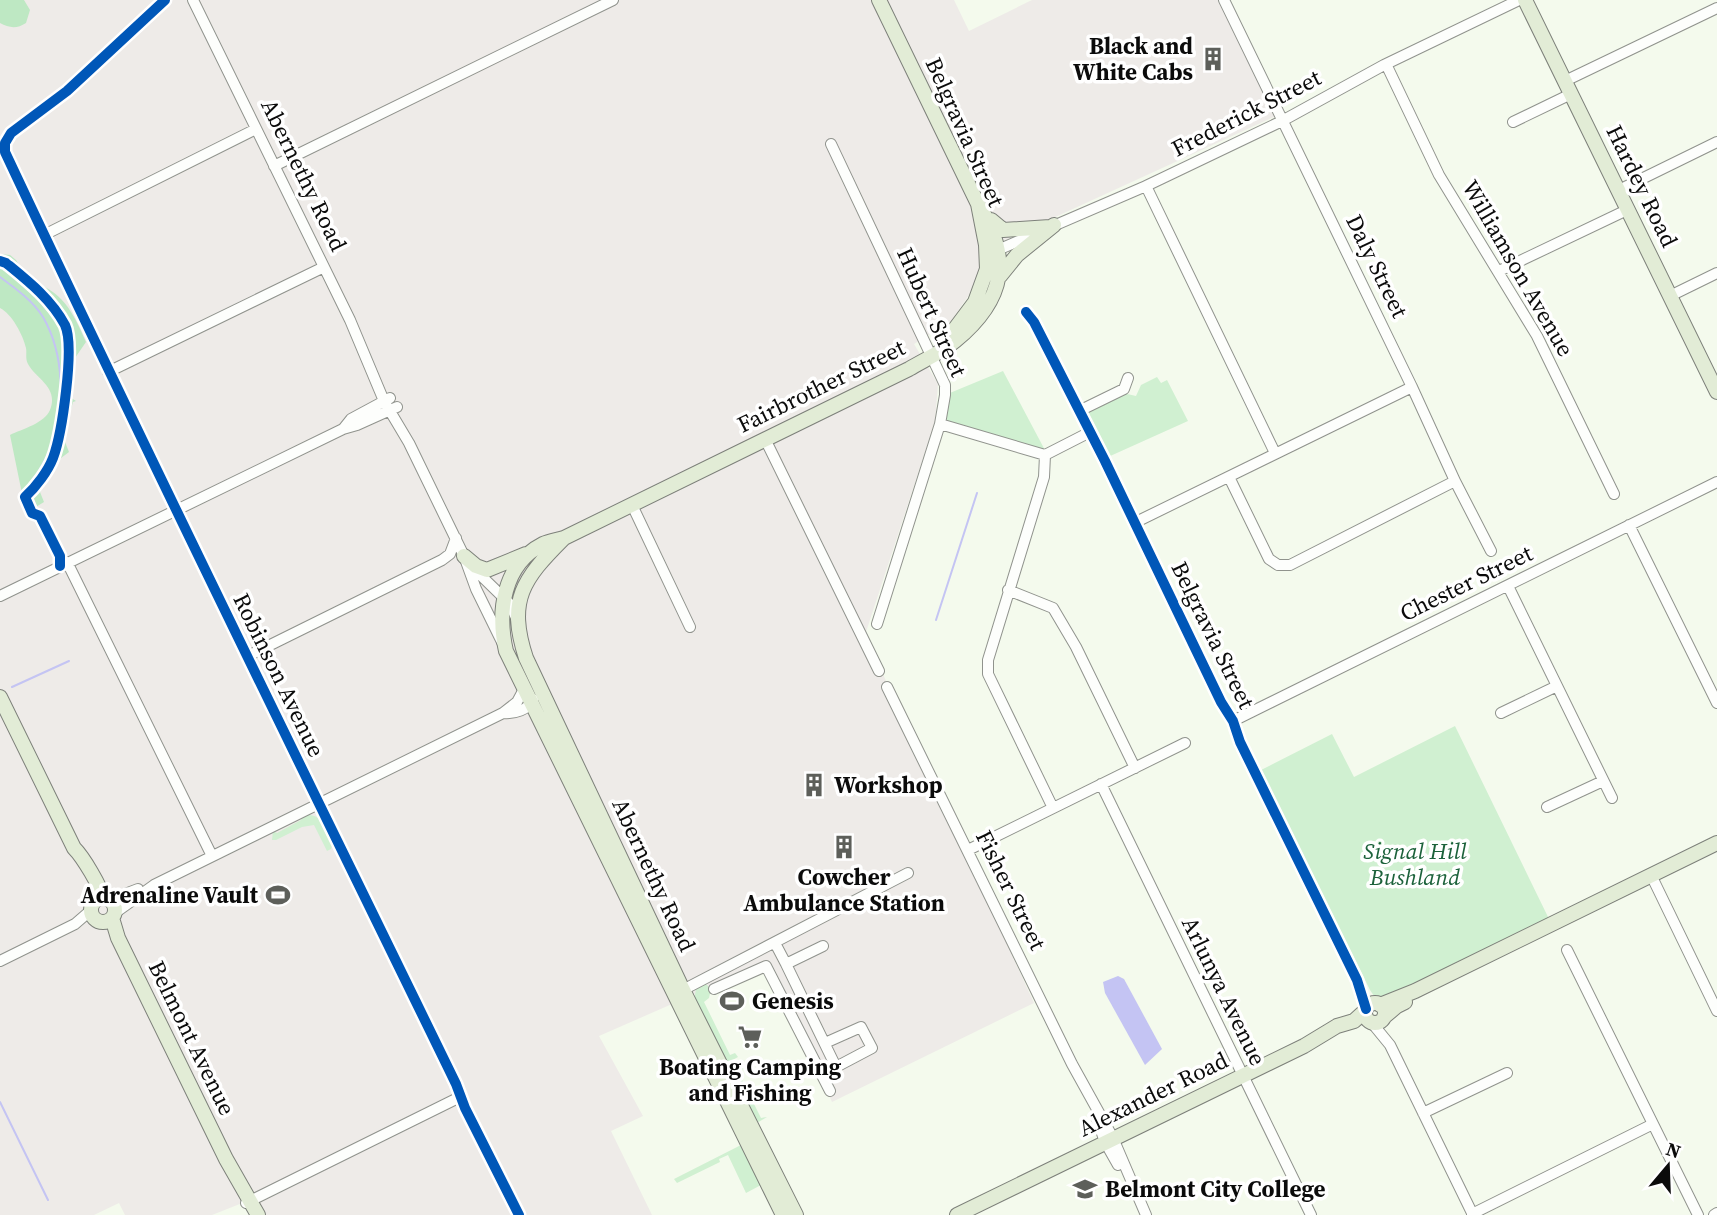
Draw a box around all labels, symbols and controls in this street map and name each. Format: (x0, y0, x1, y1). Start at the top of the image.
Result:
place label: Black and White Cabs (1073, 30, 1193, 88)
building icon: Black and White Cabs (1199, 45, 1227, 73)
street label: Belgravia Street (918, 52, 1012, 212)
street label: Frederick Street (1166, 61, 1327, 164)
street label: Abernethy Road (253, 94, 355, 256)
street label: Hardey Road (1599, 119, 1685, 253)
street label: Williamson Avenue (1454, 174, 1582, 362)
street label: Daly Street (1338, 209, 1416, 323)
street label: Hubert Street (889, 242, 975, 382)
street label: Fairbrother Street (732, 331, 911, 441)
street label: Chester Street (1394, 537, 1538, 629)
street label: Belgravia Street (1164, 556, 1263, 714)
street label: Robinson Avenue (225, 588, 333, 762)
place label: Workshop (834, 769, 943, 801)
building icon: Workshop (800, 771, 828, 799)
street label: Abernethy Road (605, 793, 703, 957)
street label: Fisher Street (968, 825, 1054, 956)
building icon: Cowcher Ambulance Station (830, 833, 858, 861)
park label: Signal Hill Bushland (1363, 835, 1467, 893)
place label: Cowcher Ambulance Station (743, 861, 945, 919)
place label: Adrenaline Vault (81, 879, 259, 911)
sports icon: Adrenaline Vault (264, 881, 292, 909)
street label: Arlunya Avenue (1174, 911, 1274, 1071)
street label: Belmont Avenue (141, 955, 243, 1121)
place label: Genesis (752, 985, 834, 1017)
sports icon: Genesis (718, 987, 746, 1015)
supermarket icon: Boating Camping and Fishing (736, 1023, 764, 1051)
street label: Alexander Road (1073, 1044, 1233, 1144)
place label: Boating Camping and Fishing (659, 1051, 842, 1109)
north arrow (1633, 1131, 1703, 1201)
text: N (1663, 1135, 1684, 1165)
place label: Belmont City College (1105, 1173, 1325, 1205)
school or university icon: Belmont City College (1071, 1175, 1099, 1203)

